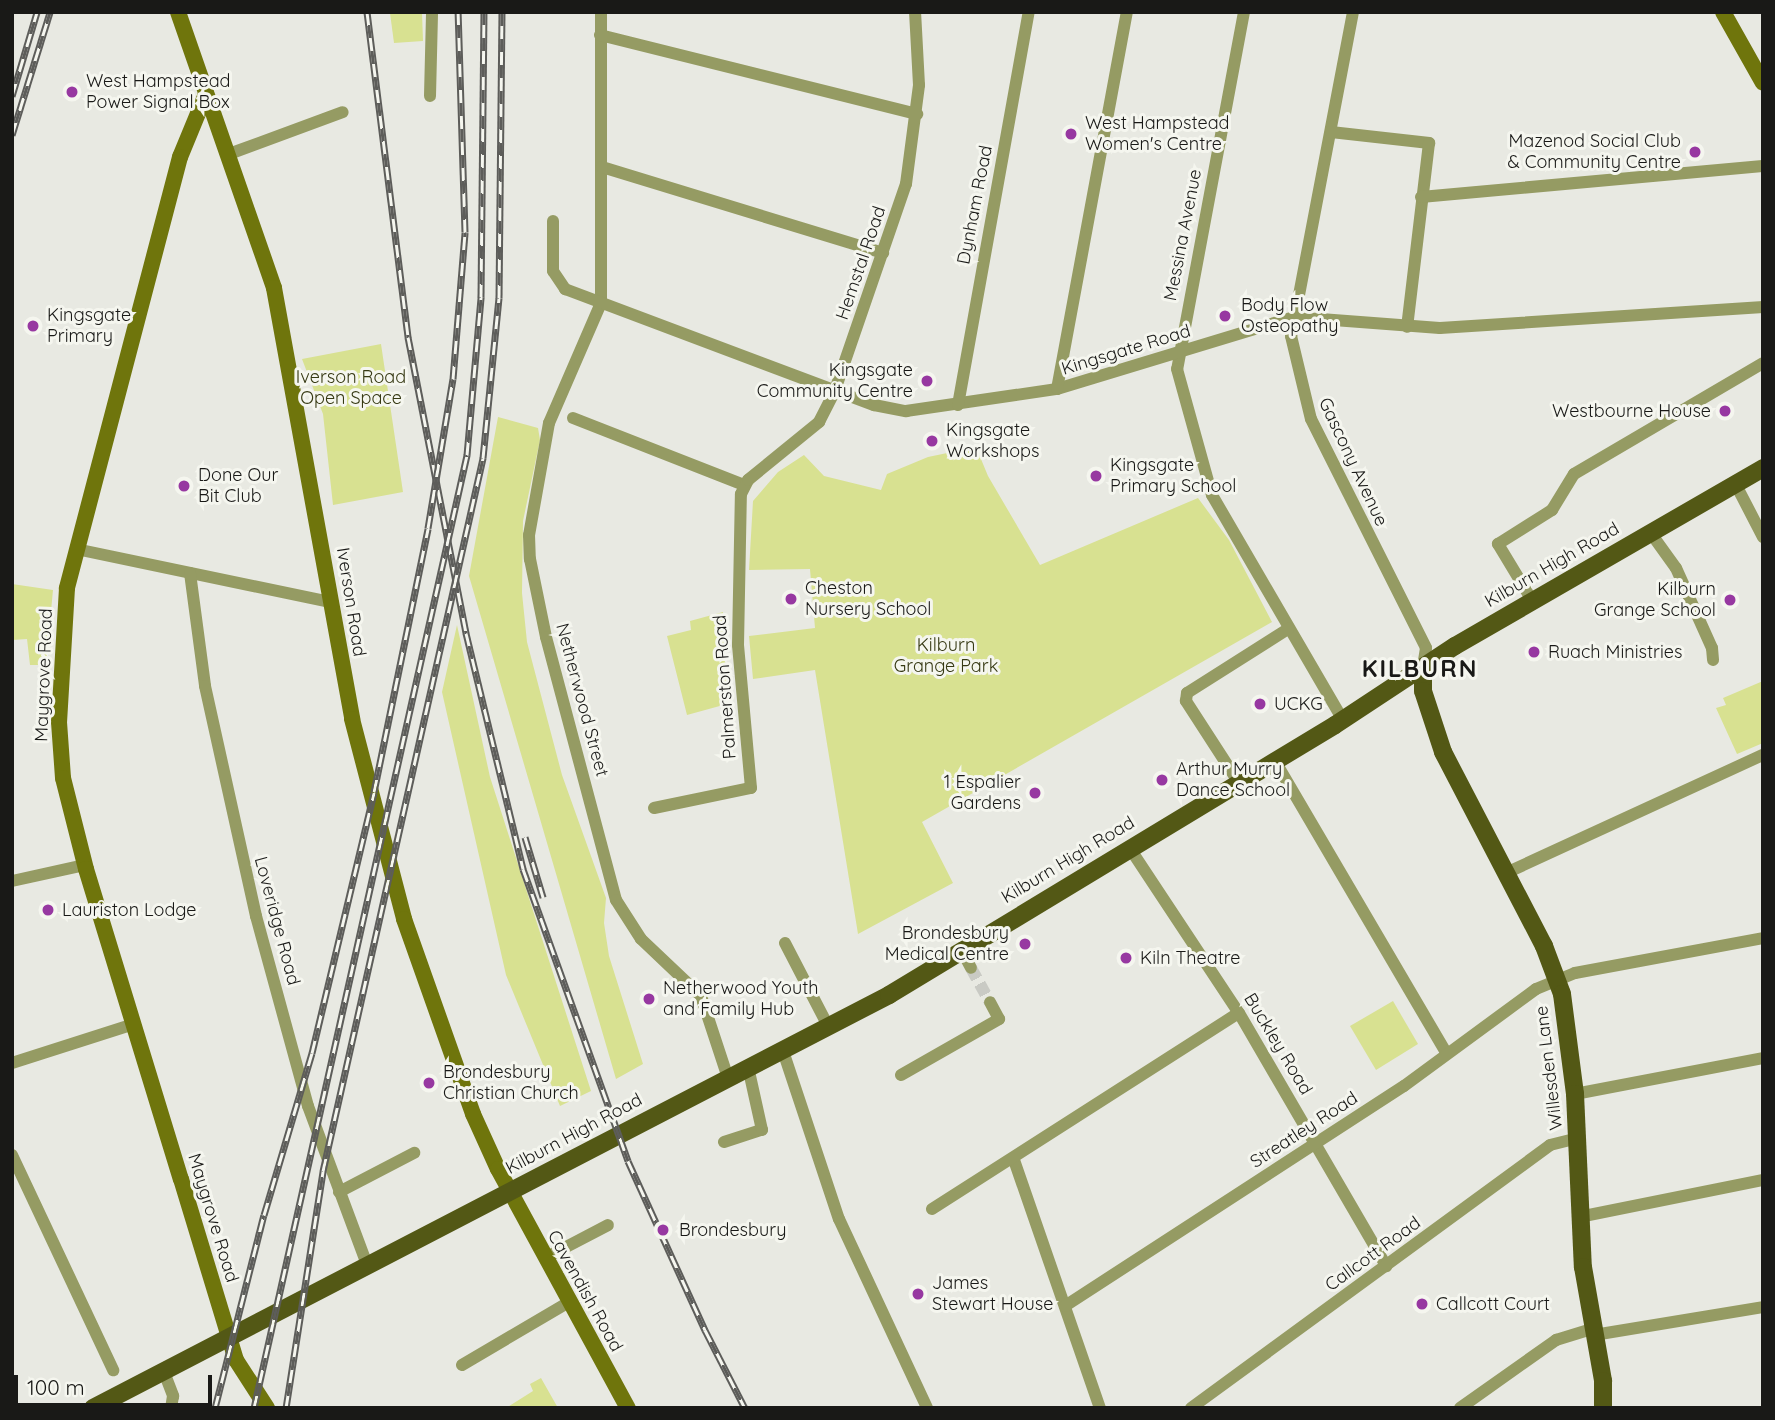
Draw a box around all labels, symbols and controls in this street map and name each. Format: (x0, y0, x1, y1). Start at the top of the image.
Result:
place label: West Hampstead Power Signal Box (86, 71, 230, 114)
marker: West Hampstead Power Signal Box (64, 84, 80, 100)
place label: West Hampstead Women's Centre (1085, 113, 1229, 156)
marker: West Hampstead Women's Centre (1063, 126, 1079, 142)
place label: Mazenod Social Club & Community Centre (1508, 131, 1681, 174)
street label: Dynham Road (953, 144, 997, 266)
marker: Mazenod Social Club & Community Centre (1687, 144, 1703, 160)
street label: Messina Avenue (1160, 167, 1206, 303)
street label: Hemstal Road (831, 203, 891, 323)
place label: Body Flow Osteopathy (1241, 295, 1339, 338)
place label: Kingsgate Primary (47, 305, 131, 348)
marker: Body Flow Osteopathy (1215, 306, 1235, 326)
marker: Kingsgate Primary (25, 318, 41, 334)
street label: Kingsgate Road (1059, 320, 1193, 380)
place label: Kingsgate Community Centre (757, 360, 913, 402)
park label: Iverson Road Open Space (296, 367, 406, 410)
marker: Kingsgate Community Centre (919, 373, 935, 389)
street label: Gascony Avenue (1314, 394, 1392, 530)
place label: Westbourne House (1552, 400, 1711, 422)
marker: Westbourne House (1717, 403, 1733, 419)
place label: Kingsgate Workshops (946, 420, 1039, 462)
marker: Kingsgate Workshops (924, 433, 940, 449)
place label: Kingsgate Primary School (1110, 455, 1236, 498)
place label: Done Our Bit Club (198, 465, 278, 508)
marker: Kingsgate Primary School (1088, 468, 1104, 484)
marker: Done Our Bit Club (176, 478, 192, 494)
street label: Kilburn High Road (1481, 518, 1623, 612)
street label: Iverson Road (332, 546, 370, 658)
place label: Cheston Nursery School (805, 578, 932, 620)
place label: Kilburn Grange School (1594, 579, 1716, 622)
marker: Cheston Nursery School (783, 591, 799, 607)
marker: Kilburn Grange School (1722, 592, 1738, 608)
street label: Maygrove Road (31, 608, 57, 742)
street label: Palmerston Road (709, 614, 741, 760)
street label: Netherwood Street (551, 621, 613, 779)
park label: Kilburn Grange Park (894, 635, 998, 678)
place label: Ruach Ministries (1548, 641, 1682, 663)
marker: Ruach Ministries (1526, 644, 1542, 660)
district label: KILBURN (1363, 655, 1477, 683)
place label: UCKG (1274, 693, 1323, 715)
marker: UCKG (1252, 696, 1268, 712)
place label: Arthur Murry Dance School (1176, 759, 1290, 802)
place label: 1 Espalier Gardens (944, 772, 1021, 814)
marker: Arthur Murry Dance School (1154, 772, 1170, 788)
marker: 1 Espalier Gardens (1027, 785, 1043, 801)
street label: Kilburn High Road (998, 812, 1138, 908)
street label: Loveridge Road (249, 854, 305, 988)
place label: Lauriston Lodge (62, 899, 196, 921)
marker: Lauriston Lodge (40, 902, 56, 918)
place label: Brondesbury Medical Centre (885, 923, 1009, 965)
marker: Brondesbury Medical Centre (1015, 934, 1035, 954)
place label: Kiln Theatre (1140, 947, 1241, 969)
marker: Kiln Theatre (1118, 950, 1134, 966)
place label: Netherwood Youth and Family Hub (663, 978, 818, 1020)
street label: Buckley Road (1239, 989, 1317, 1099)
marker: Netherwood Youth and Family Hub (641, 991, 657, 1007)
street label: Willesden Lane (1531, 1004, 1567, 1132)
place label: Brondesbury Christian Church (443, 1062, 579, 1104)
marker: Brondesbury Christian Church (421, 1075, 437, 1091)
street label: Streatley Road (1246, 1087, 1362, 1173)
street label: Kilburn High Road (502, 1089, 646, 1179)
street label: Maygrove Road (183, 1151, 243, 1285)
street label: Callcott Road (1321, 1212, 1425, 1296)
place label: Brondesbury (679, 1219, 786, 1241)
marker: Brondesbury (653, 1220, 673, 1240)
street label: Cavendish Road (543, 1227, 627, 1355)
place label: James Stewart House (932, 1273, 1053, 1316)
marker: James Stewart House (910, 1286, 926, 1302)
place label: Callcott Court (1436, 1293, 1550, 1315)
marker: Callcott Court (1414, 1296, 1430, 1312)
scale bar (18, 1360, 215, 1404)
text: 100 m (27, 1374, 85, 1400)

